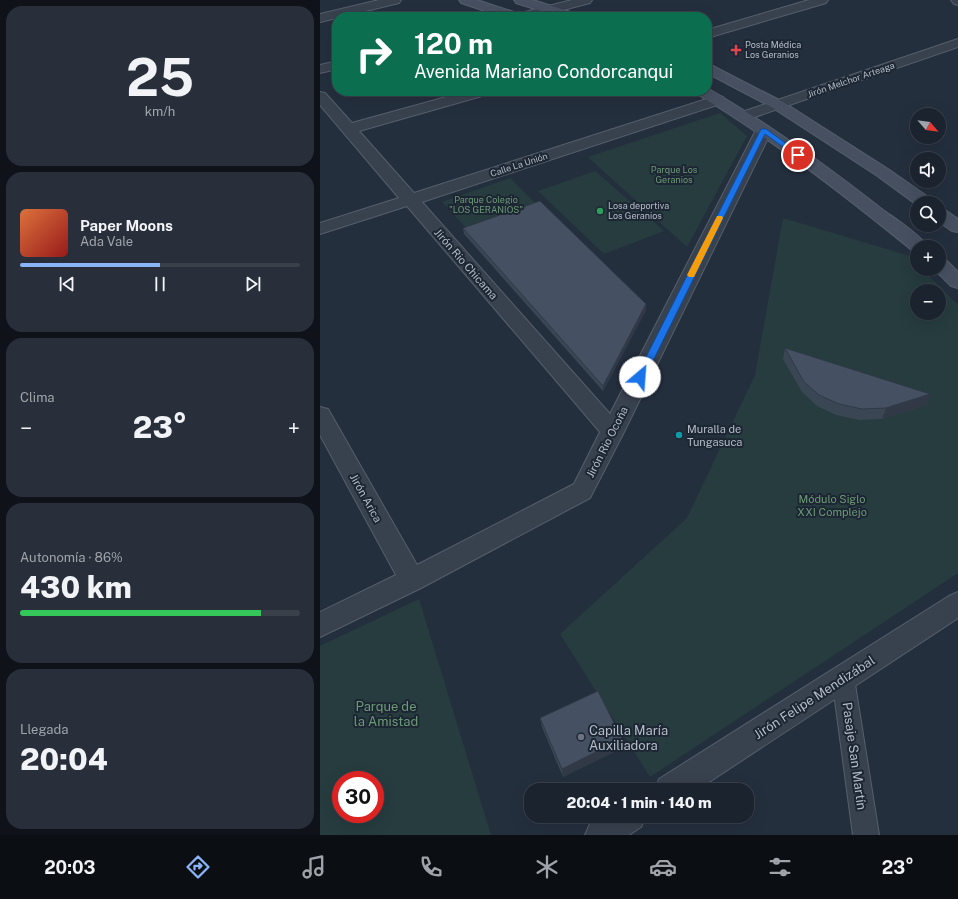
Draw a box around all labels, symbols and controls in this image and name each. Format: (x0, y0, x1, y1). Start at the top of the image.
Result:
text: 120 m (414, 27, 493, 60)
icon: right (348, 28, 400, 80)
place label: Posta Médica Los Geranios (745, 39, 801, 60)
marker: Posta Médica Los Geranios (730, 44, 742, 56)
text: 25 (126, 47, 194, 108)
street label: Jirón Melchor Arteaga (806, 59, 896, 100)
text: Avenida Mariano Condorcanqui (414, 61, 673, 82)
text: km/h (145, 104, 175, 119)
north arrow (910, 108, 946, 144)
map controls (910, 108, 946, 320)
pin (781, 138, 815, 172)
icon: arrive (787, 144, 809, 166)
street label: Calle La Unión (489, 150, 549, 179)
button: sound (910, 152, 946, 188)
park label: Parque Los Geranios (651, 164, 698, 185)
park label: Parque Colegio "LOS GERANIOS" (449, 194, 523, 215)
button: search (910, 196, 946, 232)
place label: Losa deportiva Los Geranios (608, 200, 669, 221)
marker: Losa deportiva Los Geranios (595, 206, 605, 216)
text: Paper Moons (80, 217, 173, 234)
street label: Jirón Rio Chicama (432, 226, 500, 302)
text: Ada Vale (80, 234, 133, 249)
button: + (910, 240, 946, 276)
icon: previous (56, 273, 78, 295)
icon: pause (149, 273, 171, 295)
icon: next (242, 273, 264, 295)
button: − (910, 284, 946, 320)
position arrow (619, 356, 661, 398)
text: Clima (20, 390, 55, 405)
street label: Jirón Rio Ocoña (584, 405, 630, 479)
text: 23° (133, 409, 187, 445)
text: − (20, 415, 32, 441)
text: + (288, 415, 300, 441)
place label: Muralla de Tungasuca (687, 423, 742, 448)
marker: Muralla de Tungasuca (674, 430, 684, 440)
street label: Jirón Arica (348, 472, 384, 524)
park label: Módulo Siglo XXI Complejo (797, 493, 867, 518)
text: Autonomía · 86% (20, 550, 123, 565)
text: 430 km (20, 569, 132, 605)
street label: Jirón Felipe Mendizábal (751, 653, 878, 742)
park label: Parque de la Amistad (354, 699, 418, 729)
street label: Pasaje San Martín (840, 701, 870, 811)
text: Llegada (20, 722, 68, 737)
place label: Capilla María Auxiliadora (589, 723, 668, 753)
marker: Capilla María Auxiliadora (576, 732, 586, 742)
text: 20:04 (20, 741, 108, 777)
speed limit sign: 30 (332, 771, 384, 823)
text: 20:04 · 1 min · 140 m (566, 794, 712, 811)
icon: directions (184, 853, 212, 881)
icon: music (300, 853, 328, 881)
icon: phone (417, 853, 445, 881)
icon: climate (533, 853, 561, 881)
icon: car (649, 853, 677, 881)
icon: filters (766, 853, 794, 881)
text: 20:03 (44, 857, 96, 878)
text: 23° (882, 857, 914, 878)

